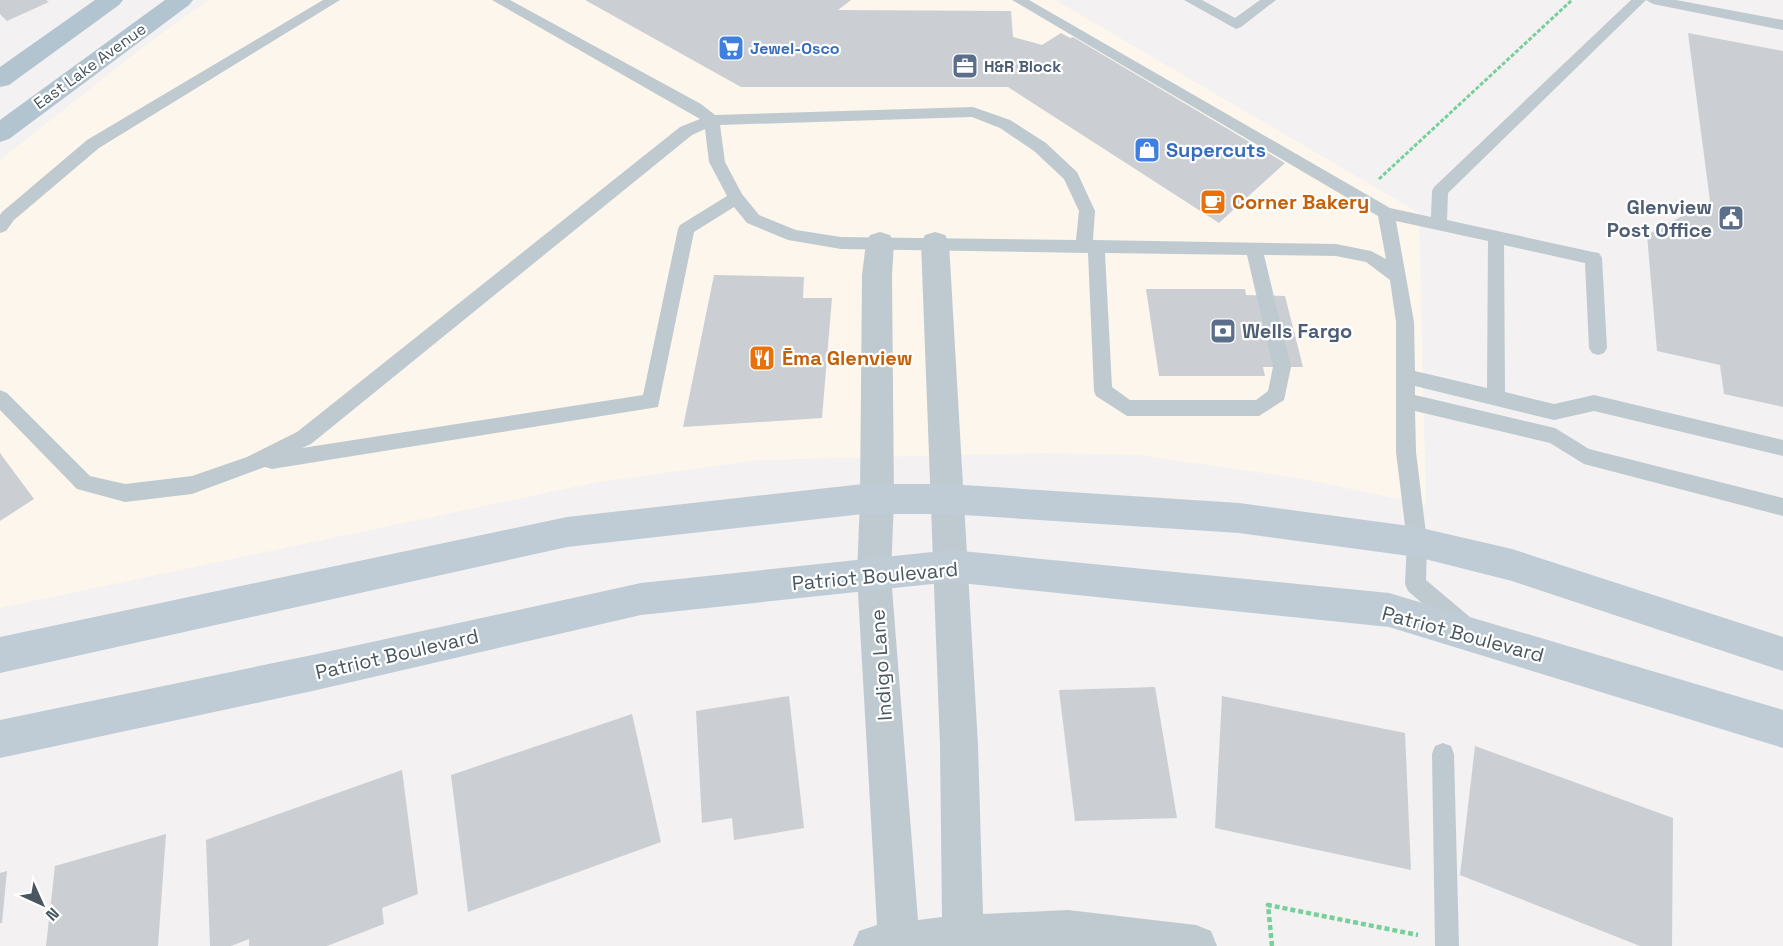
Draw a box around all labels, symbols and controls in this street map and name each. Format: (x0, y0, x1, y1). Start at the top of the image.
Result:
street label: East Lake Avenue (30, 18, 150, 114)
supermarket icon: Jewel-Osco (716, 33, 746, 63)
place label: Jewel-Osco (750, 38, 840, 59)
office icon: H&R Block (950, 51, 980, 81)
place label: H&R Block (984, 56, 1061, 77)
shop icon: Supercuts (1132, 135, 1162, 165)
place label: Supercuts (1166, 137, 1266, 163)
cafe icon: Corner Bakery (1198, 187, 1228, 217)
place label: Corner Bakery (1232, 189, 1369, 215)
place label: Glenview Post Office (1607, 194, 1712, 243)
public building icon: Glenview Post Office (1716, 203, 1746, 233)
bank icon: Wells Fargo (1208, 316, 1238, 346)
place label: Wells Fargo (1242, 318, 1352, 344)
restaurant icon: Ēma Glenview (747, 343, 777, 373)
place label: Ēma Glenview (782, 345, 912, 371)
street label: Patriot Boulevard (791, 556, 959, 596)
street label: Patriot Boulevard (1379, 600, 1547, 668)
street label: Indigo Lane (864, 608, 898, 722)
street label: Patriot Boulevard (313, 623, 481, 685)
north arrow (12, 874, 72, 934)
text: N (41, 903, 63, 925)

